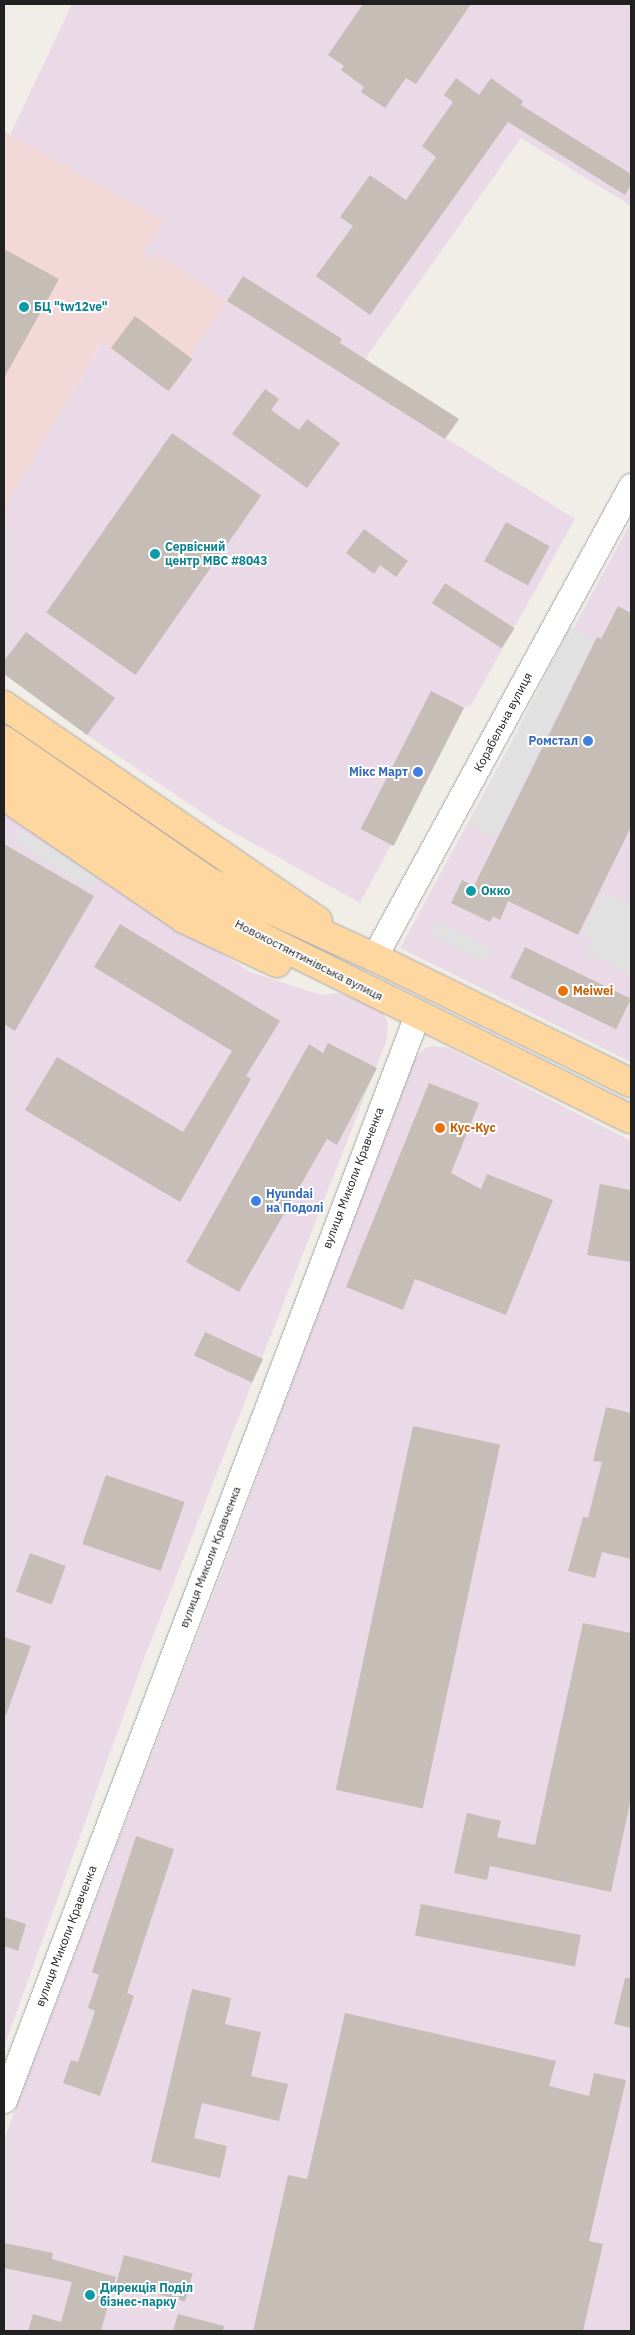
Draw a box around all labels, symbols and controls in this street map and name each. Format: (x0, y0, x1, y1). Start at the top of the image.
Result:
place label: БЦ "tw12ve" (34, 300, 108, 314)
marker: БЦ "tw12ve" (18, 301, 30, 313)
place label: Сервісний центр МВС #8043 (165, 540, 268, 568)
marker: Сервісний центр МВС #8043 (149, 548, 161, 560)
street label: Корабельна вулиця (471, 670, 535, 774)
place label: Ромстал (529, 734, 578, 748)
marker: Ромстал (582, 735, 594, 747)
place label: Мікс Март (349, 765, 408, 779)
marker: Мікс Март (412, 766, 424, 778)
place label: Окко (481, 884, 510, 898)
marker: Окко (465, 885, 477, 897)
street label: Новокостянтинівська вулиця (233, 916, 385, 1004)
place label: Meiwei (573, 984, 613, 998)
marker: Meiwei (557, 985, 569, 997)
street label: вулиця Миколи Кравченка (319, 1105, 387, 1251)
place label: Кус-Кус (450, 1121, 496, 1135)
marker: Кус-Кус (434, 1122, 446, 1134)
place label: Hyundai на Подолі (266, 1187, 323, 1215)
marker: Hyundai на Подолі (250, 1195, 262, 1207)
street label: вулиця Миколи Кравченка (176, 1484, 244, 1630)
street label: вулиця Миколи Кравченка (32, 1863, 100, 2009)
place label: Дирекція Поділ бізнес-парку (100, 2281, 193, 2309)
marker: Дирекція Поділ бізнес-парку (84, 2289, 96, 2301)

